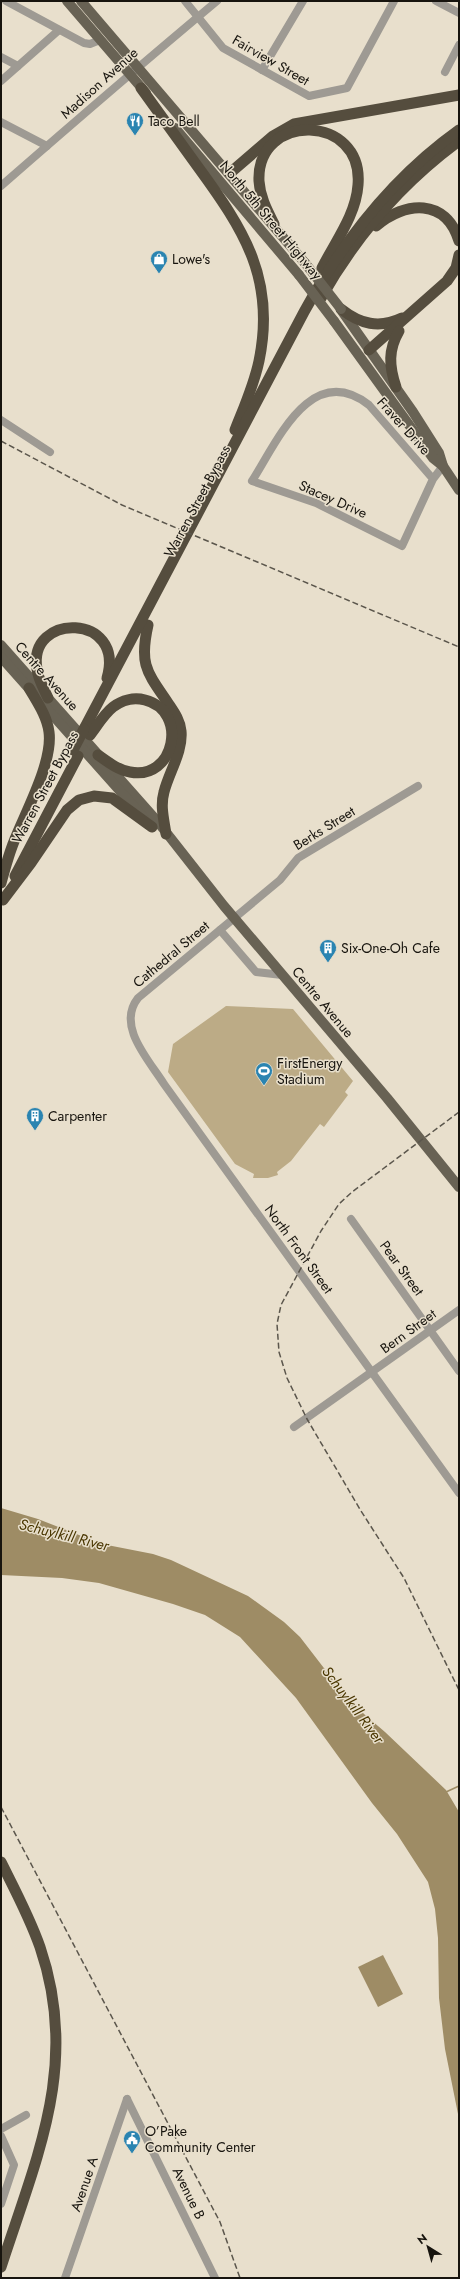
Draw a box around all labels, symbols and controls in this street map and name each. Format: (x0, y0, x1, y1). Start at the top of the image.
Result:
street label: Fairview Street (229, 30, 314, 91)
street label: Madison Avenue (56, 43, 142, 123)
restaurant icon: Taco Bell (125, 111, 145, 136)
place label: Taco Bell (148, 111, 200, 131)
street label: North 5th Street Highway (215, 156, 327, 284)
shop icon: Lowe's (149, 249, 169, 274)
place label: Lowe's (172, 249, 210, 269)
street label: Fraver Drive (373, 393, 435, 459)
street label: Warren Street Bypass (159, 441, 235, 561)
street label: Stacey Drive (296, 475, 370, 523)
street label: Centre Avenue (10, 637, 84, 715)
street label: Warren Street Bypass (7, 727, 83, 847)
street label: Berks Street (289, 801, 359, 855)
street label: Cathedral Street (128, 916, 214, 992)
building icon: Six-One-Oh Cafe (318, 938, 338, 963)
place label: Six-One-Oh Cafe (341, 938, 440, 958)
street label: Centre Avenue (287, 962, 359, 1042)
place label: FirstEnergy Stadium (277, 1053, 343, 1089)
sports icon: FirstEnergy Stadium (254, 1061, 274, 1086)
building icon: Carpenter (25, 1106, 45, 1131)
place label: Carpenter (48, 1106, 107, 1126)
street label: North Front Street (260, 1200, 338, 1298)
street label: Pear Street (375, 1236, 429, 1300)
street label: Bern Street (376, 1303, 441, 1358)
water label: Schuylkill River (17, 1513, 112, 1557)
water label: Schuylkill River (317, 1662, 390, 1749)
place label: O’Pake Community Center (145, 2121, 256, 2157)
public building icon: O’Pake Community Center (122, 2129, 142, 2154)
street label: Avenue A (65, 2153, 103, 2214)
street label: Avenue B (168, 2164, 210, 2223)
north arrow (408, 2227, 448, 2267)
text: N (414, 2230, 430, 2248)

